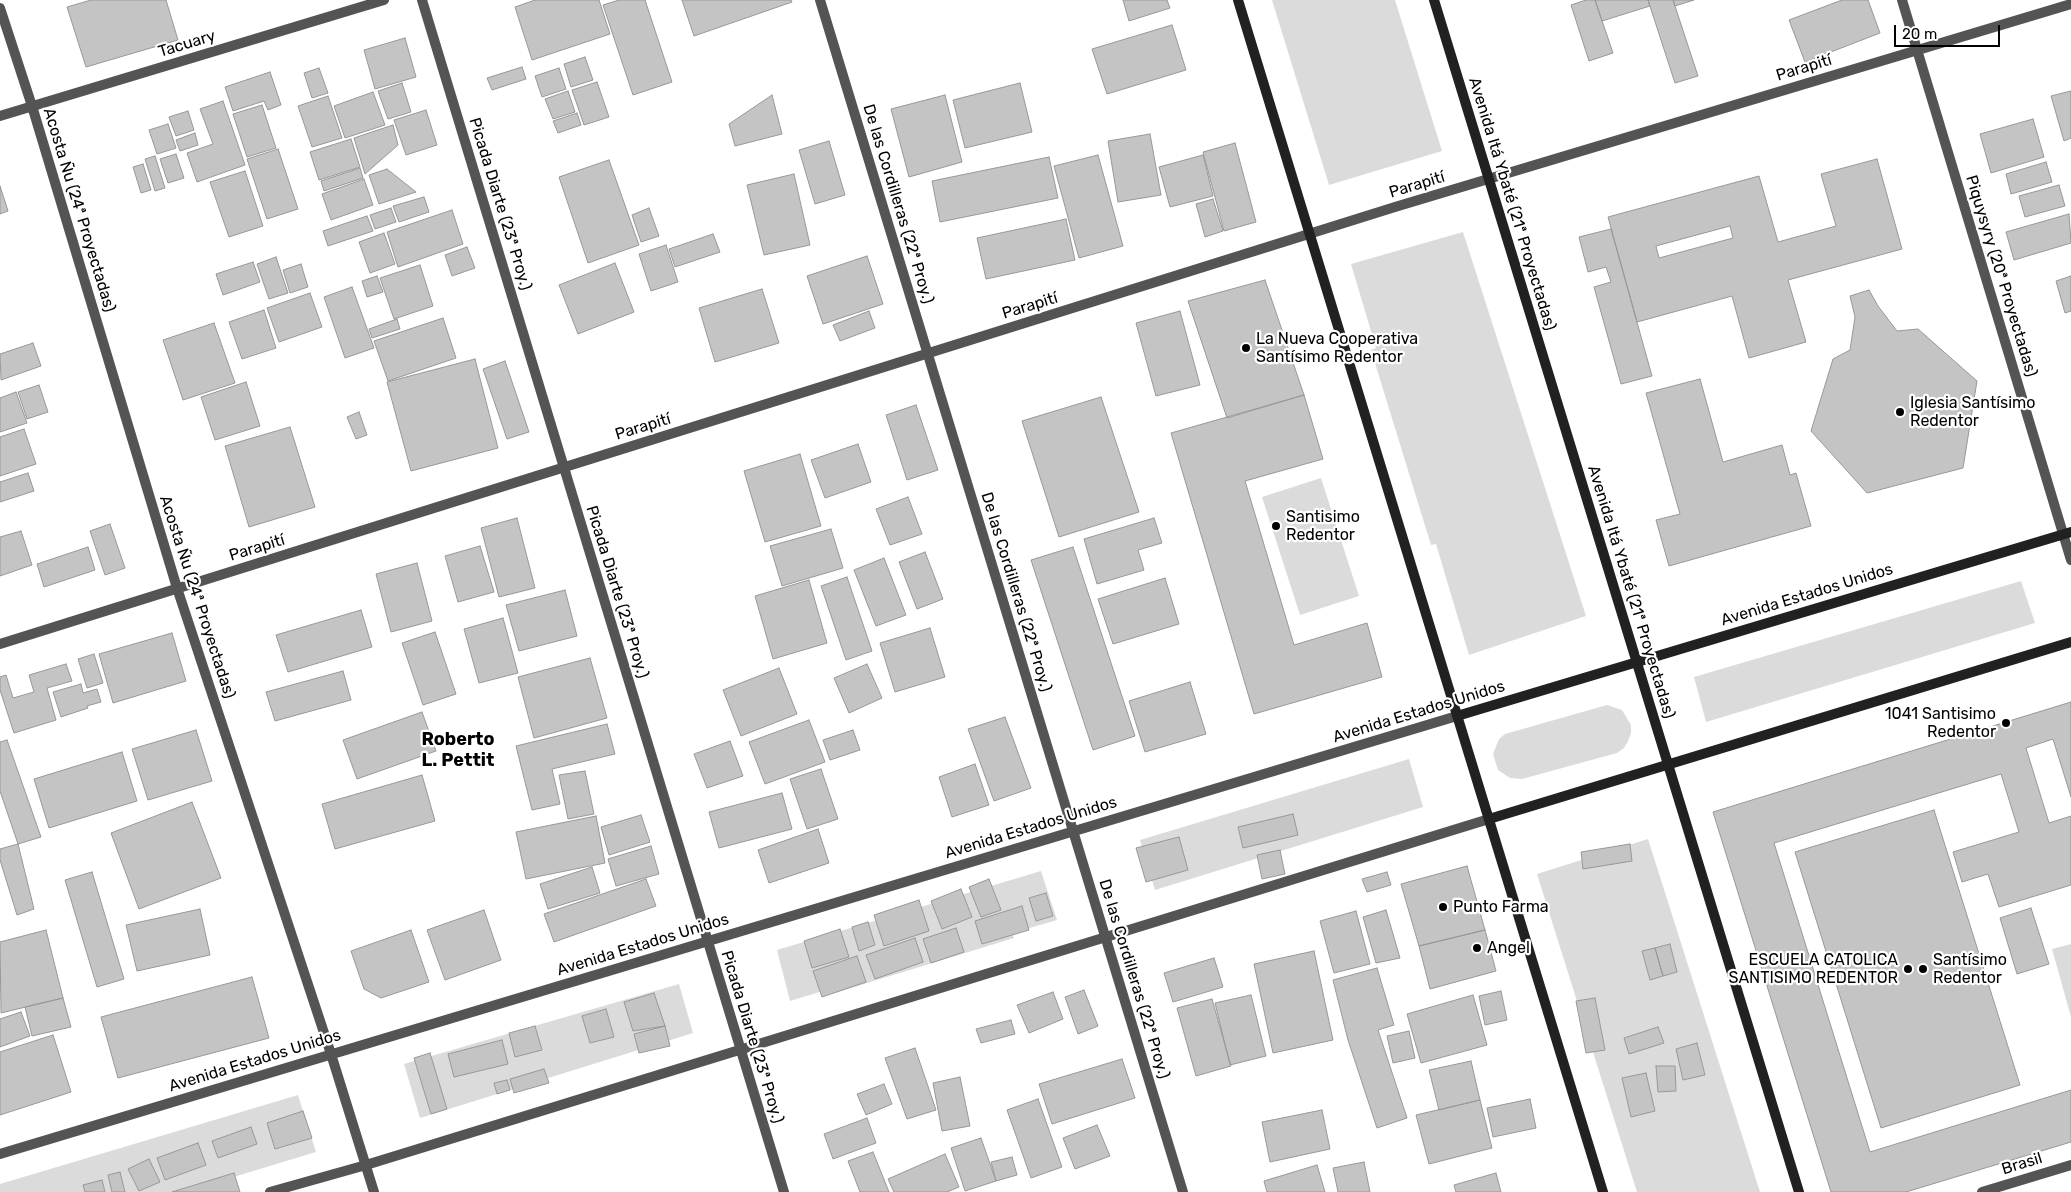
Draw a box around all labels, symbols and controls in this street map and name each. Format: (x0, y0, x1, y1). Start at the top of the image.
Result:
scale bar (1896, 15, 2002, 47)
text: 20 m (1902, 25, 1937, 43)
street label: Tacuary (156, 26, 218, 62)
street label: Parapití (1774, 50, 1834, 86)
street label: Avenida Itá Ybaté (21ª Proyectadas) (1464, 75, 1560, 333)
street label: De las Cordilleras (22ª Proy.) (858, 102, 938, 306)
street label: Acosta Ñu (24ª Proyectadas) (39, 106, 119, 314)
street label: Picada Diarte (23ª Proy.) (465, 115, 535, 293)
street label: Parapití (1387, 167, 1447, 203)
street label: Piquysyry (20ª Proyectadas) (1961, 173, 2041, 379)
street label: Parapití (1000, 288, 1060, 324)
place label: La Nueva Cooperativa Santísimo Redentor (1256, 329, 1418, 367)
marker: La Nueva Cooperativa Santísimo Redentor (1240, 342, 1252, 354)
place label: Iglesia Santísimo Redentor (1910, 393, 2035, 431)
marker: Iglesia Santísimo Redentor (1894, 406, 1906, 418)
street label: Parapití (613, 409, 673, 445)
street label: Avenida Itá Ybaté (21ª Proyectadas) (1583, 463, 1679, 721)
street label: De las Cordilleras (22ª Proy.) (976, 490, 1056, 694)
street label: Acosta Ñu (24ª Proyectadas) (155, 493, 239, 701)
street label: Picada Diarte (23ª Proy.) (582, 503, 652, 681)
place label: Santisimo Redentor (1286, 507, 1360, 545)
marker: Santisimo Redentor (1270, 520, 1282, 532)
street label: Parapití (227, 530, 287, 566)
street label: Avenida Estados Unidos (1719, 560, 1895, 630)
street label: Avenida Estados Unidos (1331, 677, 1507, 747)
place label: 1041 Santisimo Redentor (1885, 704, 1996, 742)
marker: 1041 Santisimo Redentor (2000, 717, 2012, 729)
district label: Roberto L. Pettit (422, 729, 494, 772)
street label: Avenida Estados Unidos (943, 793, 1119, 863)
street label: De las Cordilleras (22ª Proy.) (1094, 877, 1174, 1081)
place label: Punto Farma (1453, 897, 1549, 917)
marker: Punto Farma (1437, 901, 1449, 913)
street label: Avenida Estados Unidos (555, 910, 731, 980)
place label: Angel (1487, 938, 1530, 958)
marker: Angel (1471, 942, 1483, 954)
street label: Picada Diarte (23ª Proy.) (717, 948, 787, 1126)
place label: ESCUELA CATOLICA SANTISIMO REDENTOR (1729, 950, 1898, 988)
place label: Santísimo Redentor (1933, 950, 2007, 988)
marker: ESCUELA CATOLICA SANTISIMO REDENTOR (1902, 963, 1914, 975)
marker: Santísimo Redentor (1917, 963, 1929, 975)
street label: Avenida Estados Unidos (167, 1026, 343, 1096)
street label: Brasil (1999, 1149, 2045, 1179)

